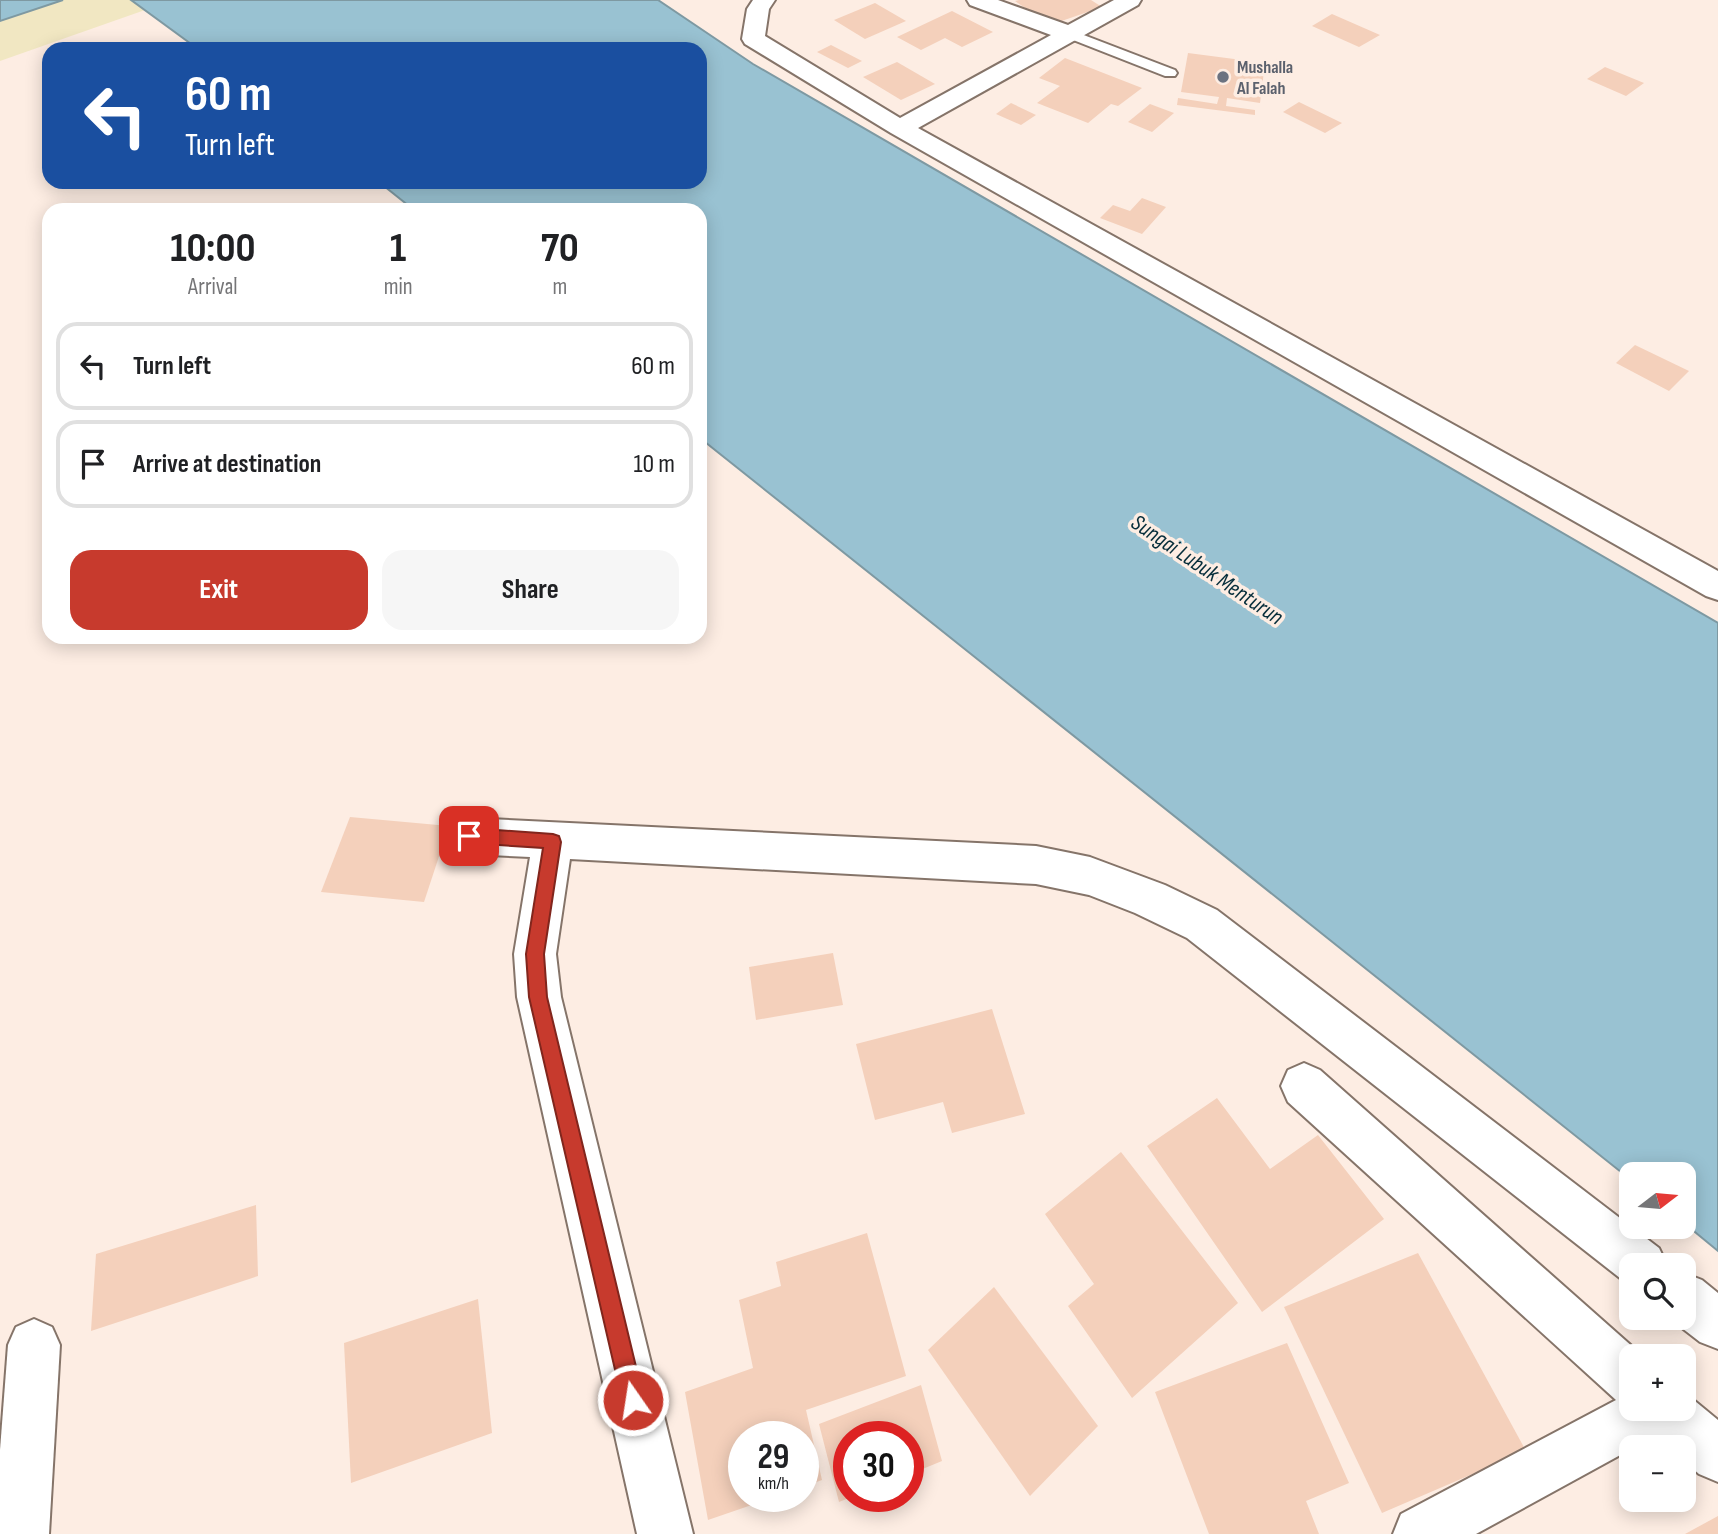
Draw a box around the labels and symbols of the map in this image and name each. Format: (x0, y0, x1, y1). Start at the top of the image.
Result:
place label: Mushalla Al Falah (1236, 57, 1293, 99)
marker: Mushalla Al Falah (1215, 69, 1231, 85)
water label: Sungai Lubuk Menturun (1126, 509, 1289, 631)
pin (439, 806, 499, 866)
north arrow (1619, 1162, 1696, 1239)
position arrow (596, 1363, 670, 1437)
speed limit sign: 30 (833, 1421, 924, 1512)

